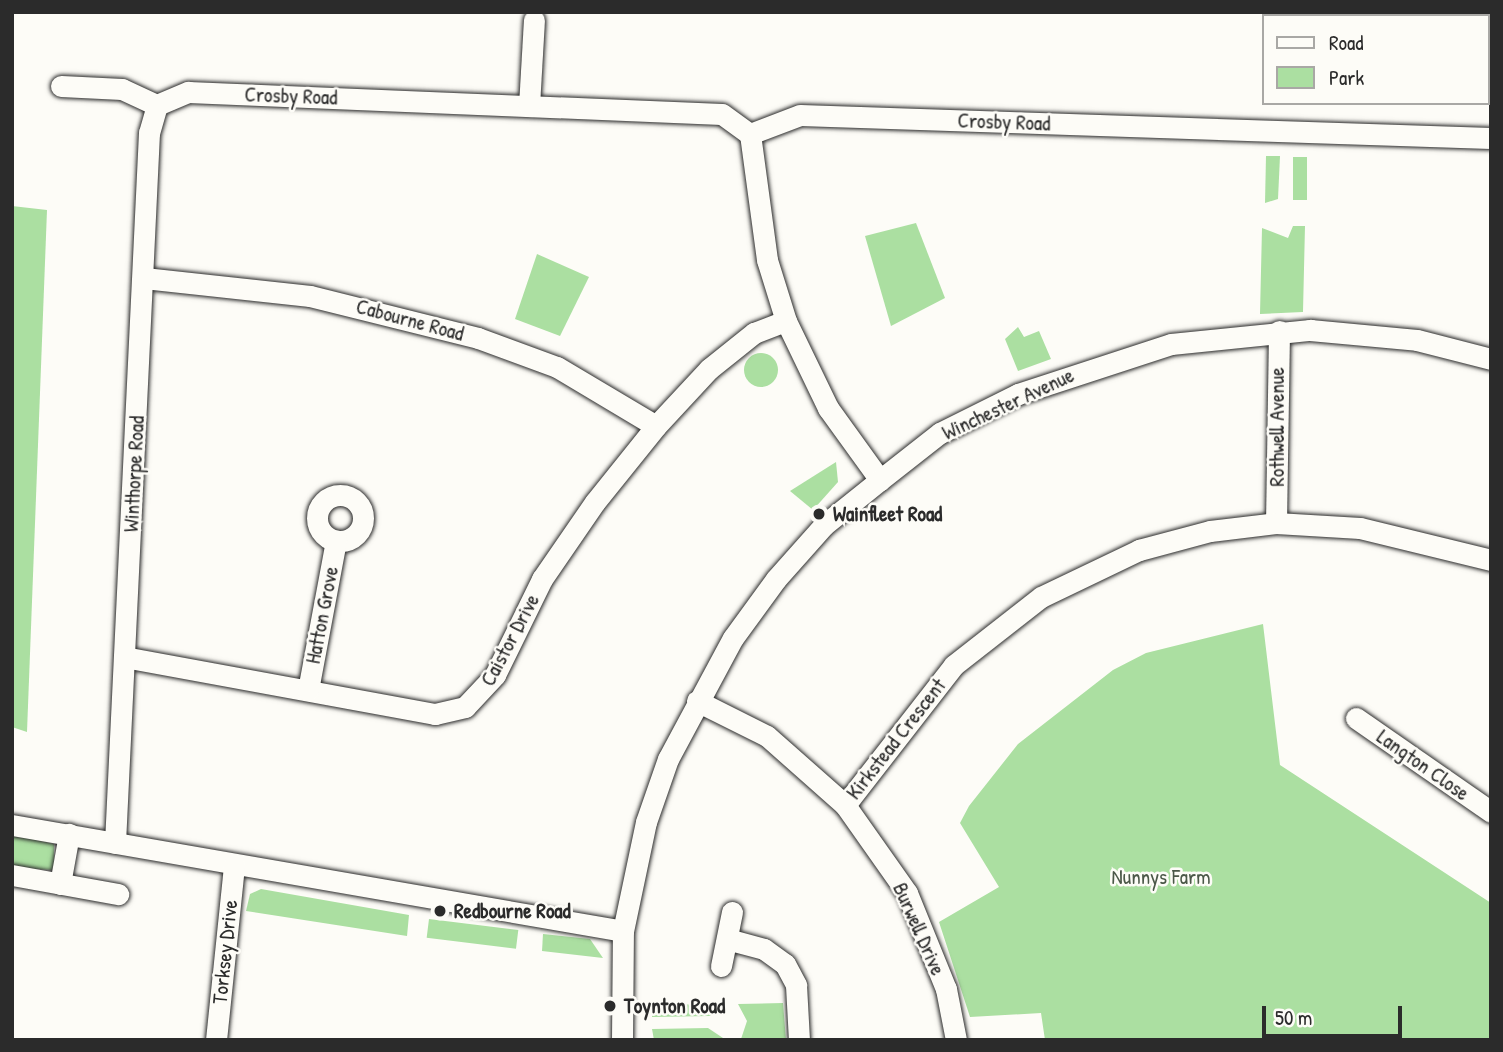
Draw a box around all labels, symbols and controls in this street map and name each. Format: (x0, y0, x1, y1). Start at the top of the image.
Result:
legend (1262, 14, 1489, 105)
text: Road (1329, 28, 1363, 57)
text: Park (1329, 63, 1364, 92)
street label: Crosby Road (244, 82, 338, 110)
street label: Crosby Road (957, 108, 1051, 136)
street label: Cabourne Road (353, 294, 467, 346)
street label: Winchester Avenue (938, 363, 1078, 445)
street label: Rothwell Avenue (1264, 367, 1290, 487)
street label: Winthorpe Road (118, 415, 150, 533)
place label: Wainfleet Road (833, 501, 942, 527)
marker: Wainfleet Road (811, 506, 827, 522)
street label: Hatton Grove (300, 564, 344, 666)
street label: Caistor Drive (475, 590, 545, 690)
street label: Kirkstead Crescent (841, 673, 951, 805)
street label: Langton Close (1372, 724, 1474, 806)
park label: Nunnys Farm (1112, 864, 1210, 890)
street label: Burwell Drive (887, 879, 951, 979)
place label: Redbourne Road (454, 898, 571, 924)
street label: Torksey Drive (207, 899, 243, 1005)
marker: Redbourne Road (432, 903, 448, 919)
scale bar (1265, 992, 1405, 1036)
place label: Toynton Road (624, 993, 725, 1019)
marker: Toynton Road (602, 998, 618, 1014)
text: 50 m (1275, 1003, 1312, 1032)

